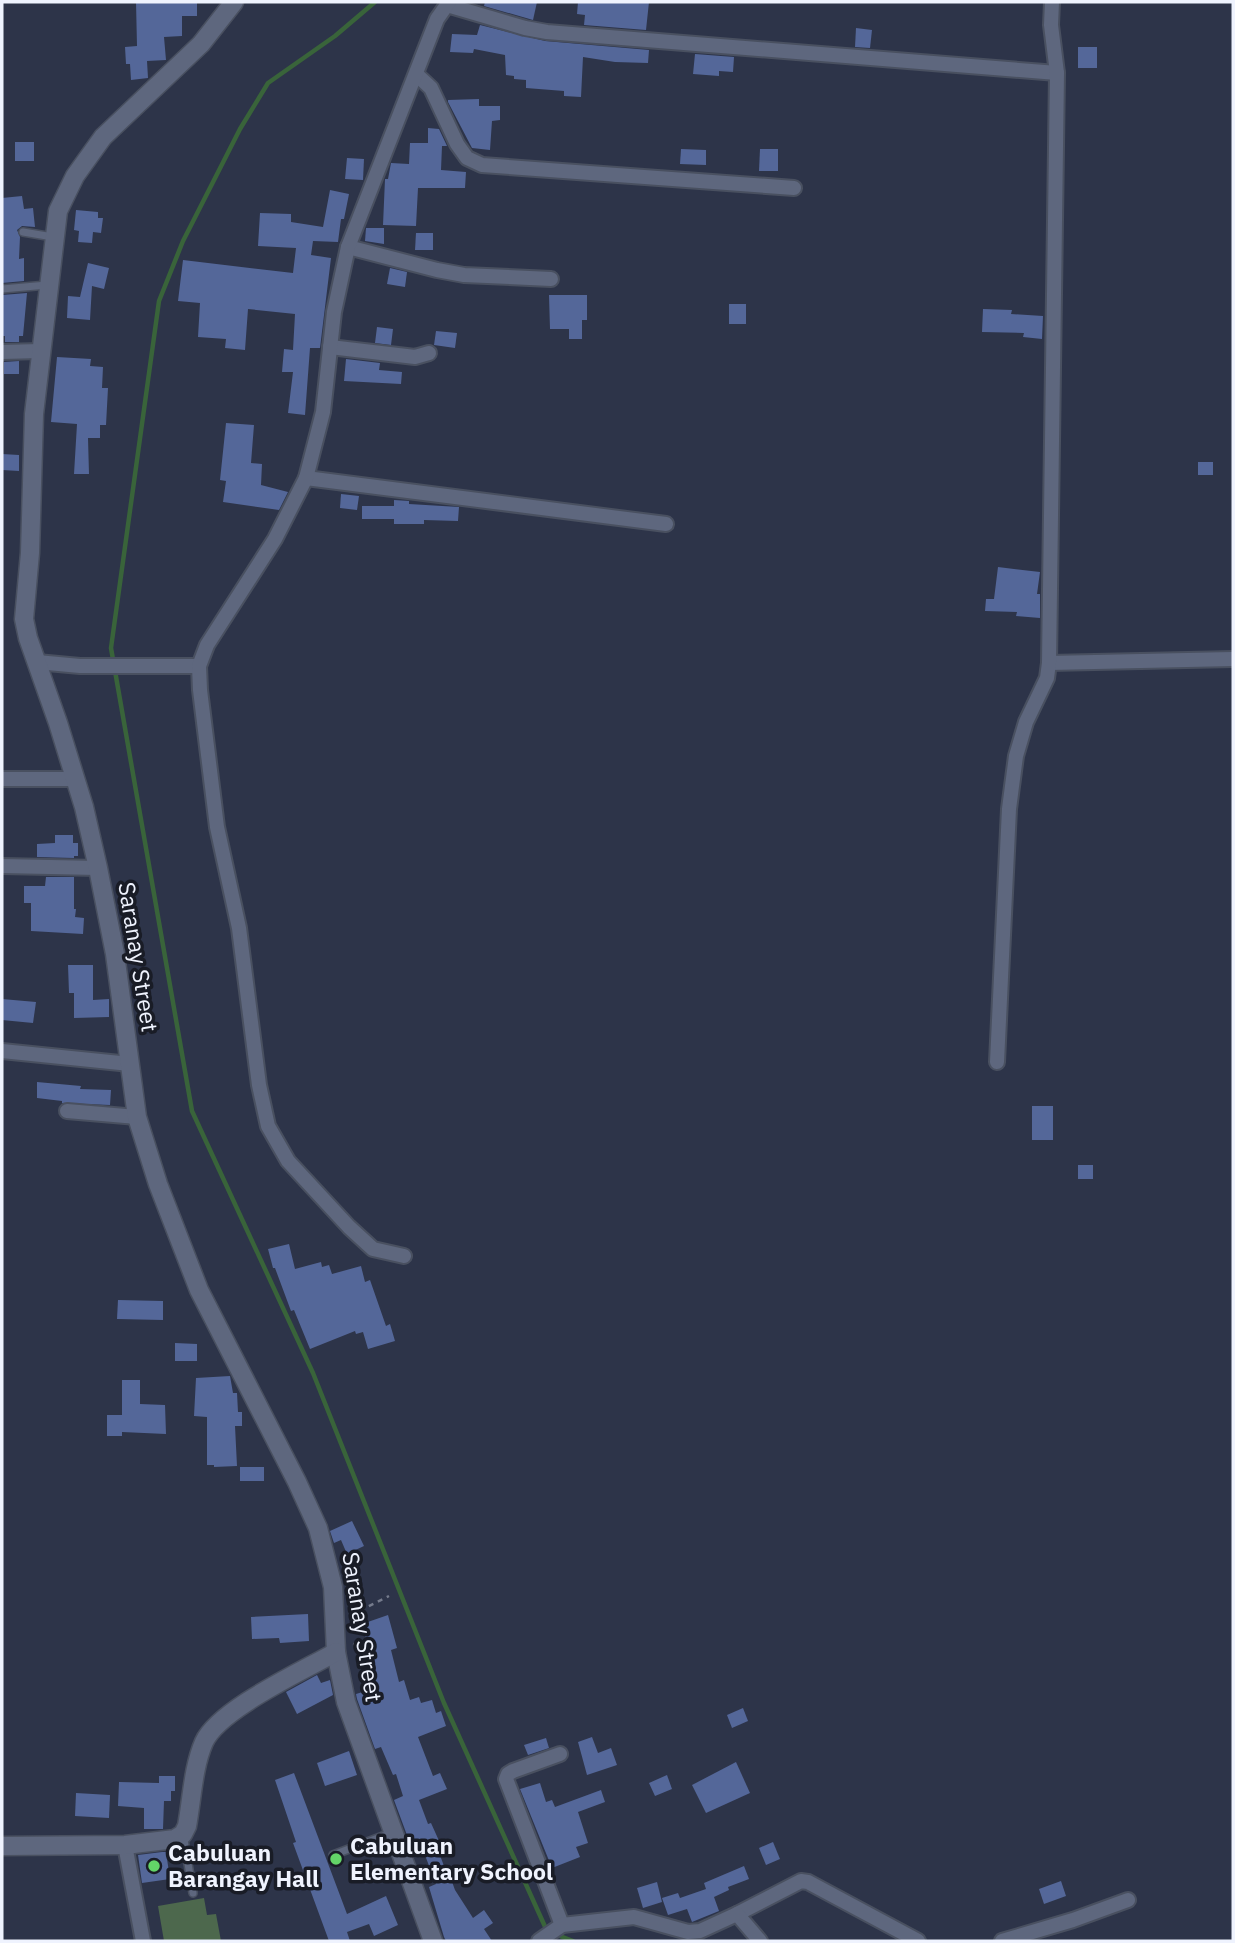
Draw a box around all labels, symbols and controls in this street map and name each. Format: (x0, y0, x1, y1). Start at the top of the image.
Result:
street label: Saranay Street (112, 880, 166, 1034)
street label: Saranay Street (336, 1550, 390, 1704)
place label: Cabuluan Elementary School (350, 1830, 553, 1886)
place label: Cabuluan Barangay Hall (168, 1837, 319, 1893)
marker: Cabuluan Elementary School (328, 1851, 344, 1867)
marker: Cabuluan Barangay Hall (146, 1858, 162, 1874)

